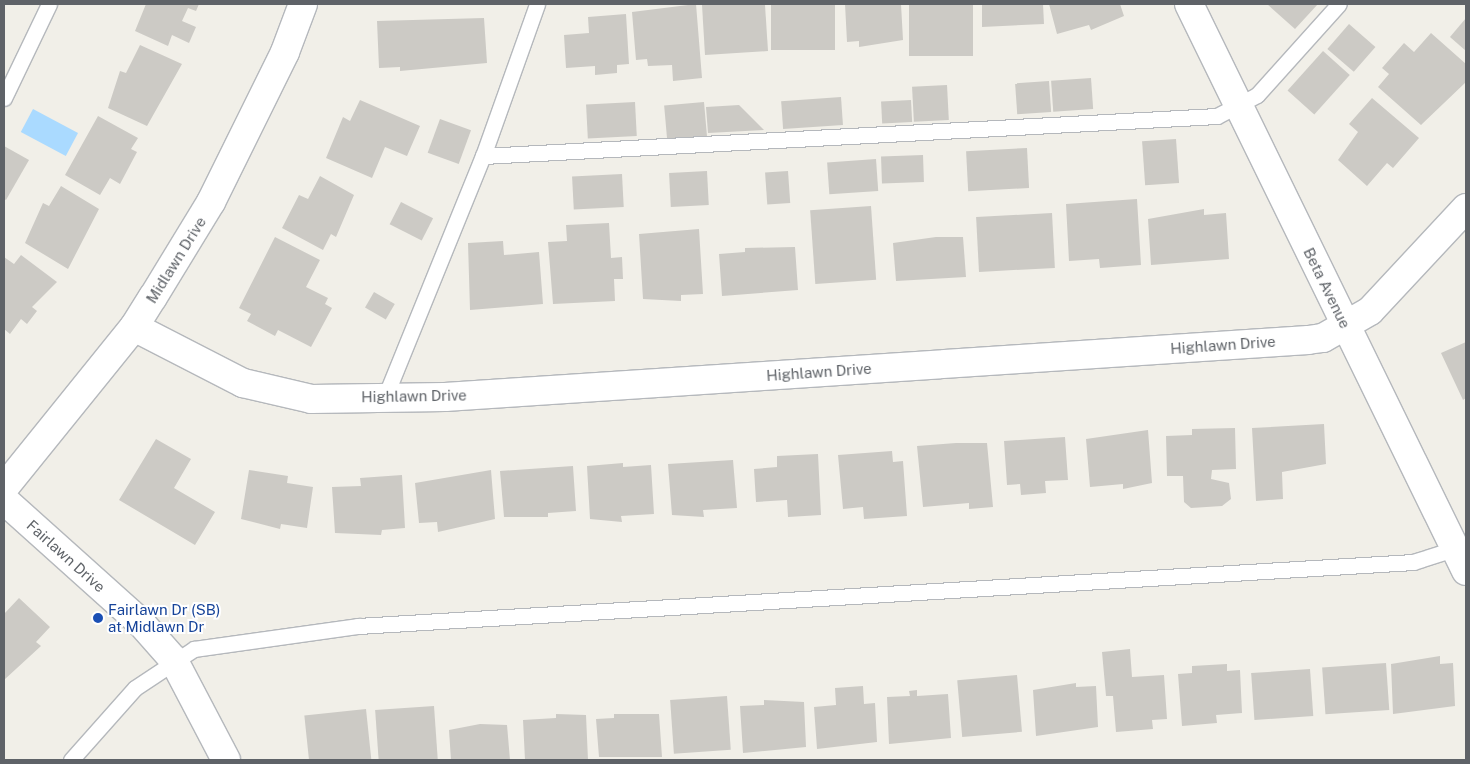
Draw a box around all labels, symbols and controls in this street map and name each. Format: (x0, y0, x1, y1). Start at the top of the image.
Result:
street label: Midlawn Drive (142, 213, 210, 307)
street label: Beta Avenue (1300, 245, 1354, 331)
street label: Highlawn Drive (1170, 332, 1276, 358)
street label: Highlawn Drive (766, 359, 872, 385)
street label: Highlawn Drive (361, 386, 467, 406)
street label: Fairlawn Drive (23, 516, 109, 596)
place label: Fairlawn Dr (SB) at Midlawn Dr (108, 600, 220, 635)
marker: Fairlawn Dr (SB) at Midlawn Dr (92, 612, 104, 624)

